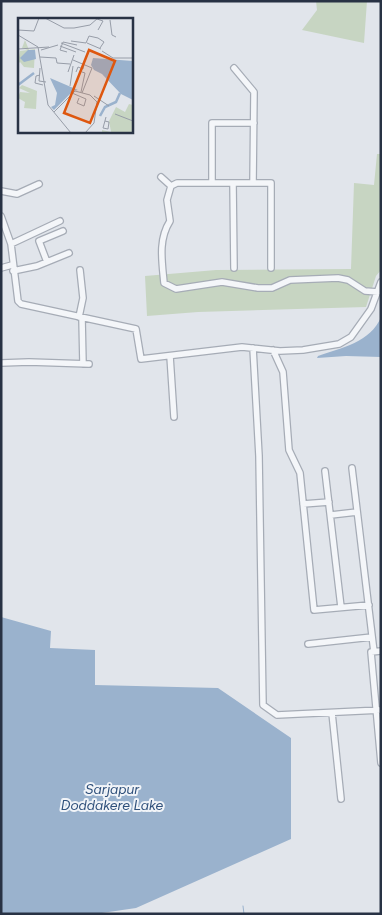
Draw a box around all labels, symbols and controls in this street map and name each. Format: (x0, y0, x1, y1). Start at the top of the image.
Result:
inset map (18, 18, 132, 132)
water label: Sarjapur Doddakere Lake (61, 781, 164, 814)

